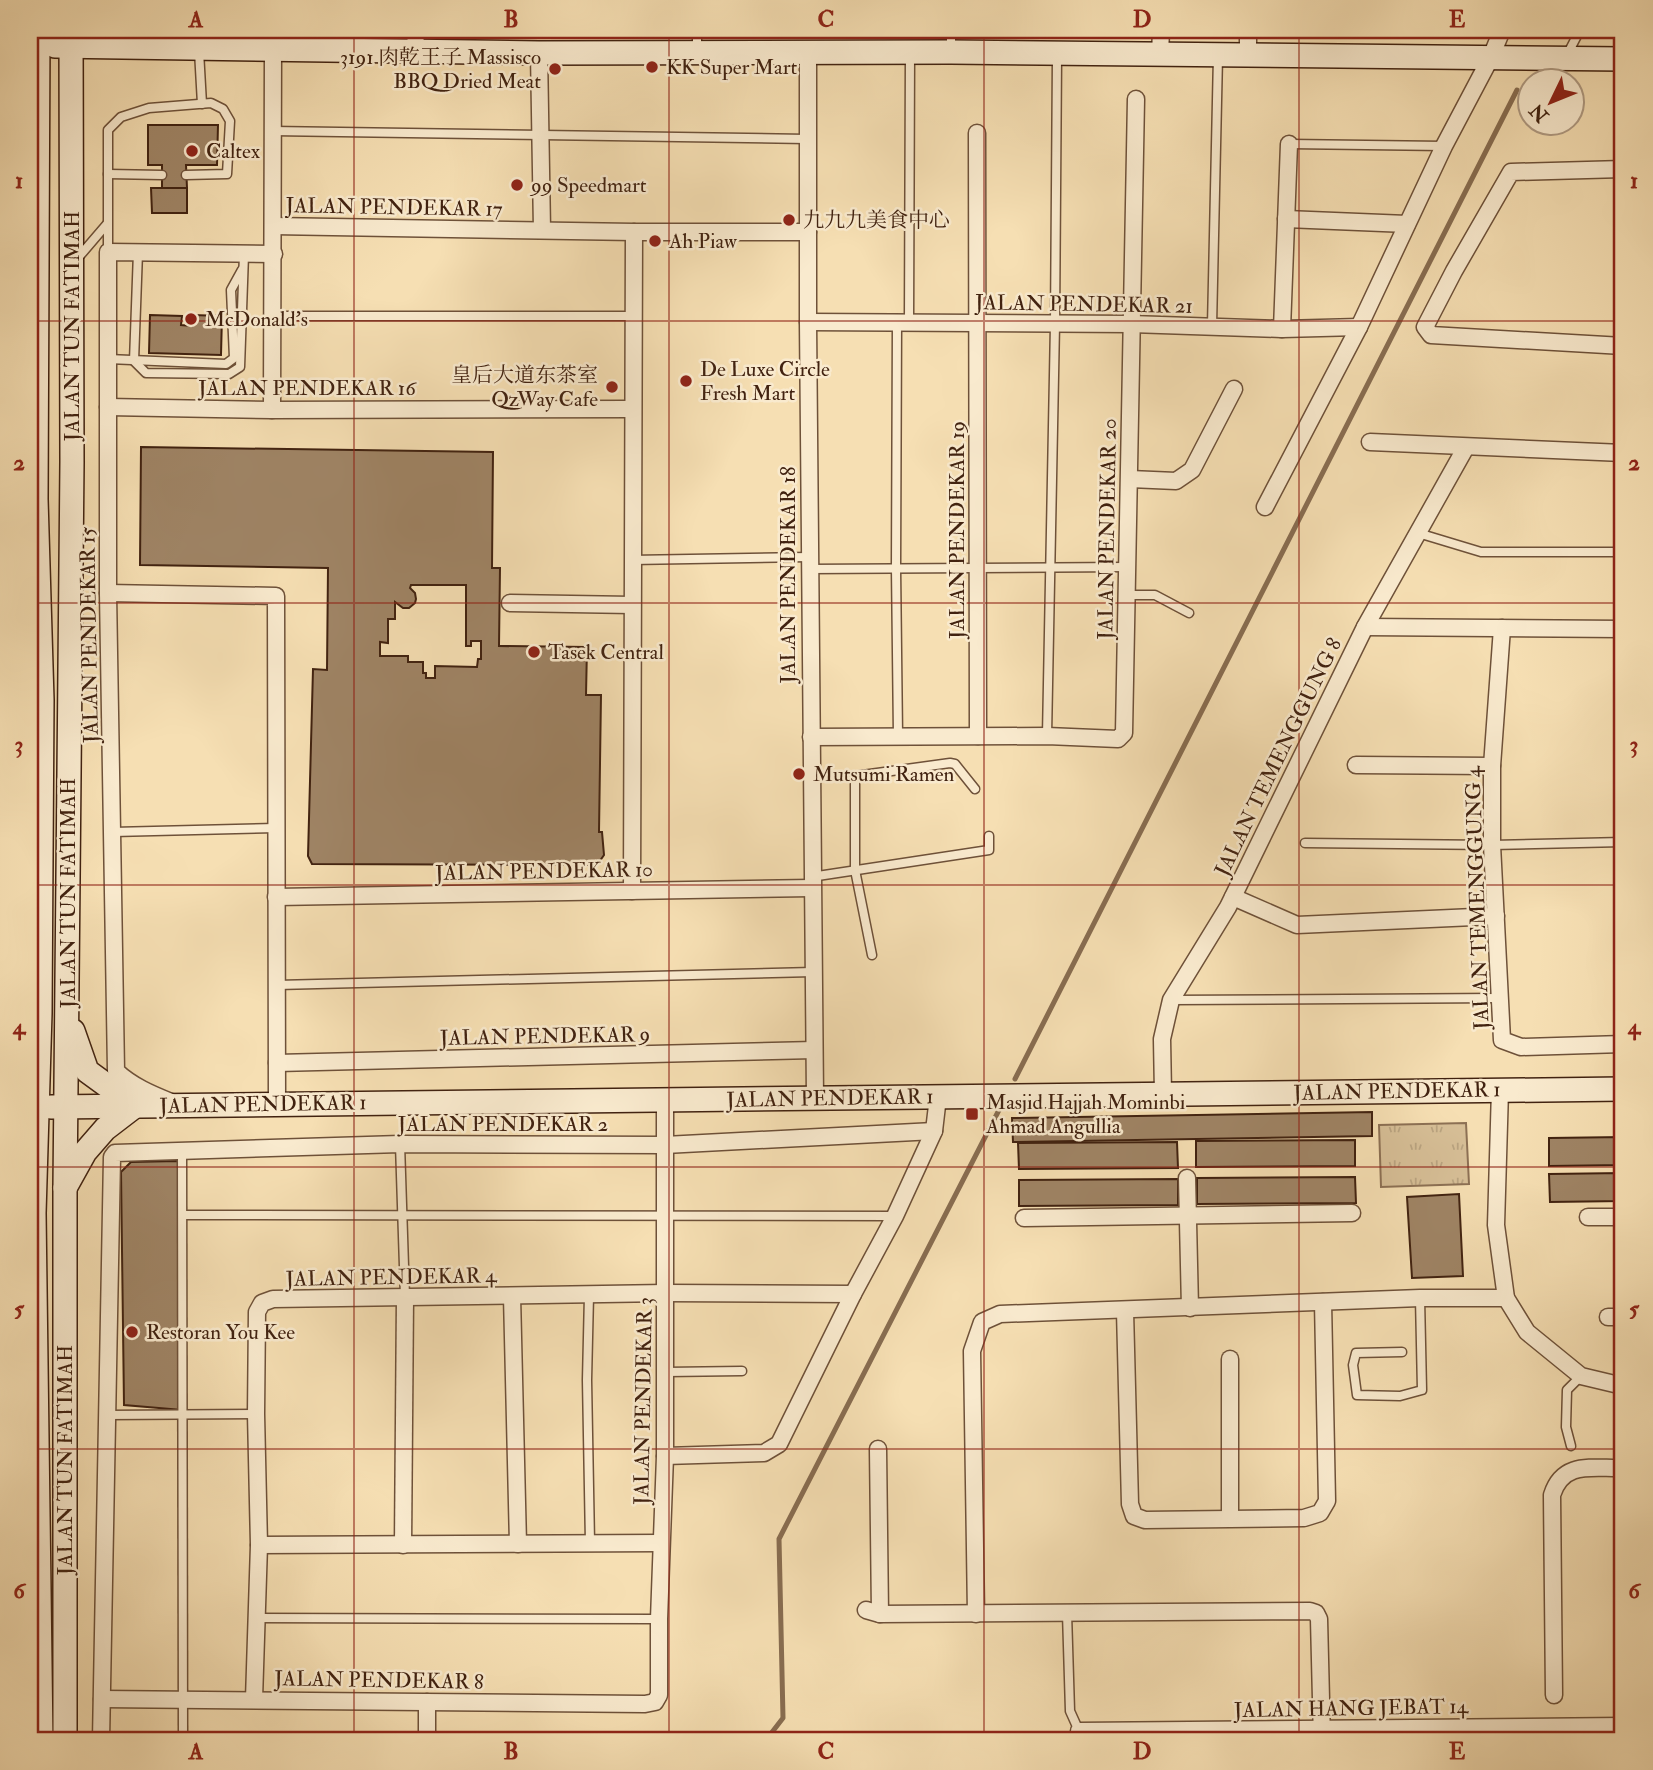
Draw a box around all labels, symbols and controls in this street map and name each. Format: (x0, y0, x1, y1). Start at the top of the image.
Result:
text: A (188, 5, 204, 34)
text: B (503, 5, 519, 34)
text: C (818, 5, 834, 34)
text: D (1133, 5, 1151, 34)
text: E (1449, 5, 1466, 34)
place label: 3191 肉乾王子 Massisco BBQ Dried Meat (340, 44, 541, 95)
place label: KK Super Mart (666, 54, 798, 81)
marker: KK Super Mart (644, 59, 660, 75)
marker: 3191 肉乾王子 Massisco BBQ Dried Meat (547, 61, 563, 77)
north arrow (1516, 66, 1586, 136)
text: N (1524, 98, 1555, 128)
place label: Caltex (206, 138, 261, 165)
marker: Caltex (184, 143, 200, 159)
text: 1 (15, 166, 23, 195)
text: 1 (1630, 166, 1638, 195)
place label: 99 Speedmart (529, 172, 647, 199)
marker: 99 Speedmart (509, 177, 525, 193)
street label: JALAN PENDEKAR 17 (284, 192, 503, 223)
place label: 九九九美食中心 (803, 207, 950, 234)
street label: JALAN TUN FATIMAH (59, 211, 86, 442)
marker: 九九九美食中心 (781, 212, 797, 228)
place label: Ah Piaw (668, 228, 738, 255)
marker: Ah Piaw (647, 233, 663, 249)
street label: JALAN PENDEKAR 21 (974, 289, 1193, 320)
place label: McDonald's (205, 306, 308, 333)
marker: McDonald's (183, 311, 199, 327)
place label: De Luxe Circle Fresh Mart (700, 356, 830, 407)
place label: 皇后大道东茶室 QzWay Cafe (451, 362, 598, 413)
marker: De Luxe Circle Fresh Mart (678, 373, 694, 389)
street label: JALAN PENDEKAR 16 (197, 375, 417, 402)
marker: 皇后大道东茶室 QzWay Cafe (604, 379, 620, 395)
street label: JALAN PENDEKAR 20 (1092, 418, 1123, 641)
street label: JALAN PENDEKAR 19 (944, 421, 971, 640)
text: 2 (13, 448, 25, 477)
text: 2 (1628, 448, 1640, 477)
street label: JALAN PENDEKAR 18 (775, 466, 802, 685)
street label: JALAN PENDEKAR 15 (74, 526, 105, 744)
street label: JALAN TEMENGGUNG 8 (1208, 633, 1348, 882)
place label: Tasek Central (548, 639, 664, 666)
marker: Tasek Central (526, 644, 542, 660)
text: 3 (15, 730, 23, 759)
text: 3 (1630, 730, 1638, 759)
place label: Mutsumi Ramen (813, 761, 955, 788)
street label: JALAN TEMENGGUNG 4 (1459, 764, 1496, 1031)
marker: Mutsumi Ramen (791, 766, 807, 782)
street label: JALAN TUN FATIMAH (55, 778, 82, 1009)
street label: JALAN PENDEKAR 10 (434, 856, 653, 887)
text: 4 (12, 1012, 27, 1041)
text: 4 (1627, 1012, 1642, 1041)
street label: JALAN PENDEKAR 9 (439, 1021, 650, 1052)
street label: JALAN PENDEKAR 1 (1292, 1076, 1501, 1107)
street label: JALAN PENDEKAR 1 (725, 1083, 934, 1114)
street label: JALAN PENDEKAR 1 (158, 1089, 367, 1120)
place label: Masjid Hajjah Mominbi Ahmad Angullia (985, 1089, 1186, 1140)
marker: Masjid Hajjah Mominbi Ahmad Angullia (964, 1106, 980, 1122)
street label: JALAN PENDEKAR 2 (397, 1111, 608, 1138)
street label: JALAN PENDEKAR 4 (284, 1262, 498, 1293)
text: 5 (14, 1294, 25, 1323)
text: 5 (1629, 1294, 1640, 1323)
street label: JALAN PENDEKAR 3 (628, 1297, 659, 1506)
place label: Restoran You Kee (146, 1319, 295, 1346)
marker: Restoran You Kee (124, 1324, 140, 1340)
street label: JALAN TUN FATIMAH (52, 1345, 79, 1576)
text: 6 (13, 1576, 27, 1605)
text: 6 (1628, 1576, 1642, 1605)
street label: JALAN PENDEKAR 8 (273, 1665, 484, 1696)
street label: JALAN HANG JEBAT 14 (1233, 1693, 1470, 1724)
text: A (188, 1737, 204, 1766)
text: B (503, 1737, 519, 1766)
text: C (818, 1737, 834, 1766)
text: D (1133, 1737, 1151, 1766)
text: E (1449, 1737, 1466, 1766)

